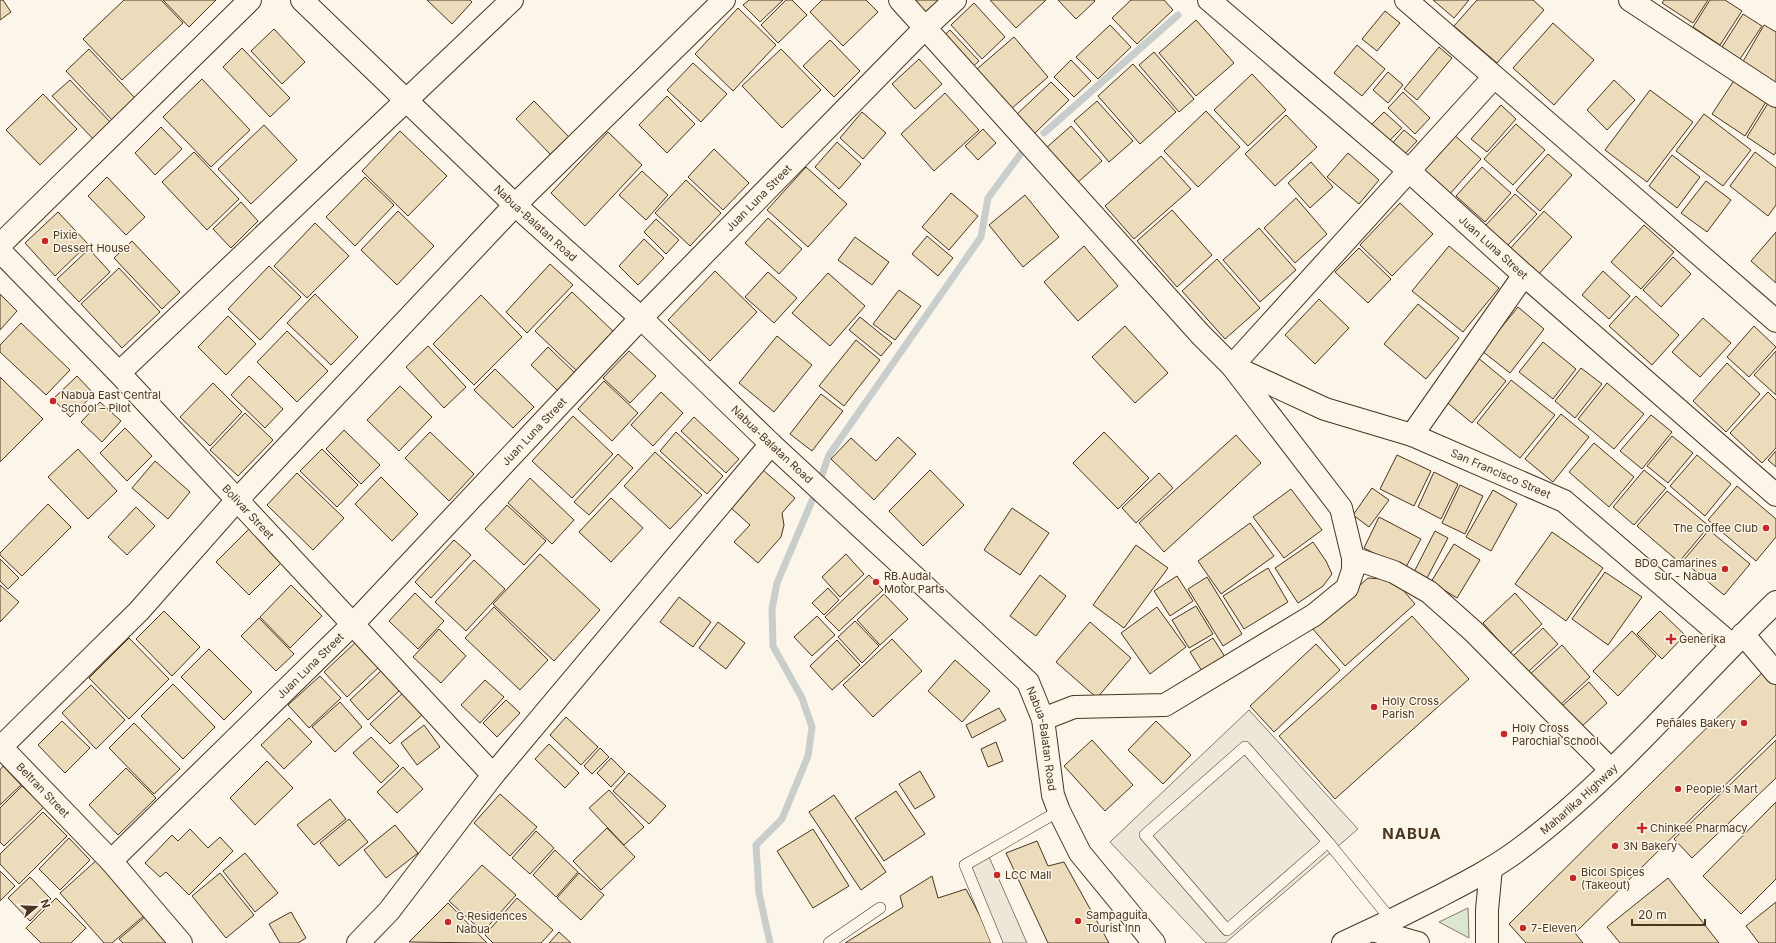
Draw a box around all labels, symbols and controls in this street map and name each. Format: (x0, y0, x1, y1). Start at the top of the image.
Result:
street label: Juan Luna Street (723, 161, 795, 234)
street label: Nabua-Balatan Road (491, 182, 580, 264)
street label: Juan Luna Street (1456, 213, 1531, 282)
place label: Pixie Dessert House (53, 228, 130, 255)
marker: Pixie Dessert House (40, 236, 50, 246)
place label: Nabua East Central School – Pilot (61, 388, 161, 415)
street label: Juan Luna Street (499, 394, 570, 468)
marker: Nabua East Central School – Pilot (48, 396, 58, 406)
street label: Nabua-Balatan Road (728, 402, 816, 486)
street label: San Francisco Street (1448, 446, 1553, 502)
street label: Bolivar Street (219, 481, 277, 542)
place label: The Coffee Club (1673, 521, 1758, 535)
marker: The Coffee Club (1761, 523, 1771, 533)
place label: BDO Camarines Sur - Nabua (1635, 556, 1717, 583)
marker: BDO Camarines Sur - Nabua (1720, 564, 1730, 574)
place label: RB Audal Motor Parts (884, 569, 945, 596)
marker: RB Audal Motor Parts (871, 577, 881, 587)
street label: Juan Luna Street (274, 630, 347, 702)
place label: Generika (1679, 632, 1726, 646)
marker: Generika (1666, 634, 1676, 644)
street label: Nabua-Balatan Road (1023, 684, 1059, 792)
place label: Holy Cross Parish (1382, 694, 1439, 721)
marker: Holy Cross Parish (1369, 702, 1379, 712)
place label: Peñales Bakery (1656, 716, 1736, 730)
marker: Peñales Bakery (1739, 718, 1749, 728)
place label: Holy Cross Parochial School (1512, 721, 1599, 748)
marker: Holy Cross Parochial School (1499, 729, 1509, 739)
street label: Beltran Street (13, 760, 73, 821)
street label: Maharlika Highway (1537, 761, 1621, 837)
place label: People's Mart (1686, 782, 1758, 796)
marker: People's Mart (1673, 784, 1683, 794)
place label: Chinkee Pharmacy (1650, 821, 1748, 835)
marker: Chinkee Pharmacy (1637, 823, 1647, 833)
district label: NABUA (1382, 824, 1442, 843)
place label: 3N Bakery (1623, 839, 1677, 853)
marker: 3N Bakery (1610, 841, 1620, 851)
place label: Bicol Spices (Takeout) (1581, 865, 1645, 892)
place label: LCC Mall (1005, 868, 1052, 882)
marker: LCC Mall (992, 870, 1002, 880)
marker: Bicol Spices (Takeout) (1568, 873, 1578, 883)
north arrow (16, 887, 56, 927)
text: N (37, 897, 53, 910)
scale bar (1632, 901, 1705, 927)
text: 20 m (1638, 907, 1667, 922)
place label: Sampaguita Tourist Inn (1086, 908, 1148, 935)
place label: G Residences Nabua (456, 909, 527, 936)
marker: Sampaguita Tourist Inn (1073, 916, 1083, 926)
marker: G Residences Nabua (443, 917, 453, 927)
place label: 7-Eleven (1531, 921, 1577, 935)
marker: 7-Eleven (1518, 923, 1528, 933)

